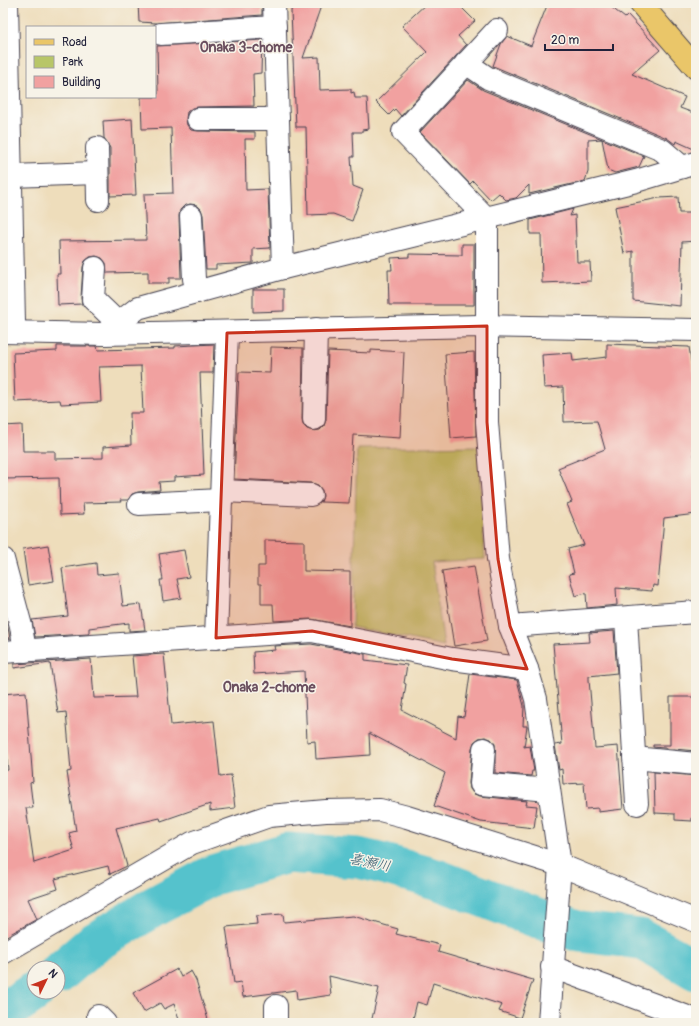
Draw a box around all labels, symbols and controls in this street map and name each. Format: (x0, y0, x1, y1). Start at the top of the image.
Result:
legend (26, 26, 156, 98)
scale bar (545, 26, 613, 52)
text: 20 m (551, 33, 580, 48)
text: Road (62, 35, 87, 50)
district label: Onaka 3-chome (200, 39, 293, 56)
text: Park (62, 55, 83, 70)
text: Building (62, 75, 101, 90)
district label: Onaka 2-chome (223, 679, 316, 696)
water label: 喜瀬川 (348, 850, 392, 875)
north arrow (26, 960, 66, 1000)
text: N (46, 966, 61, 981)

